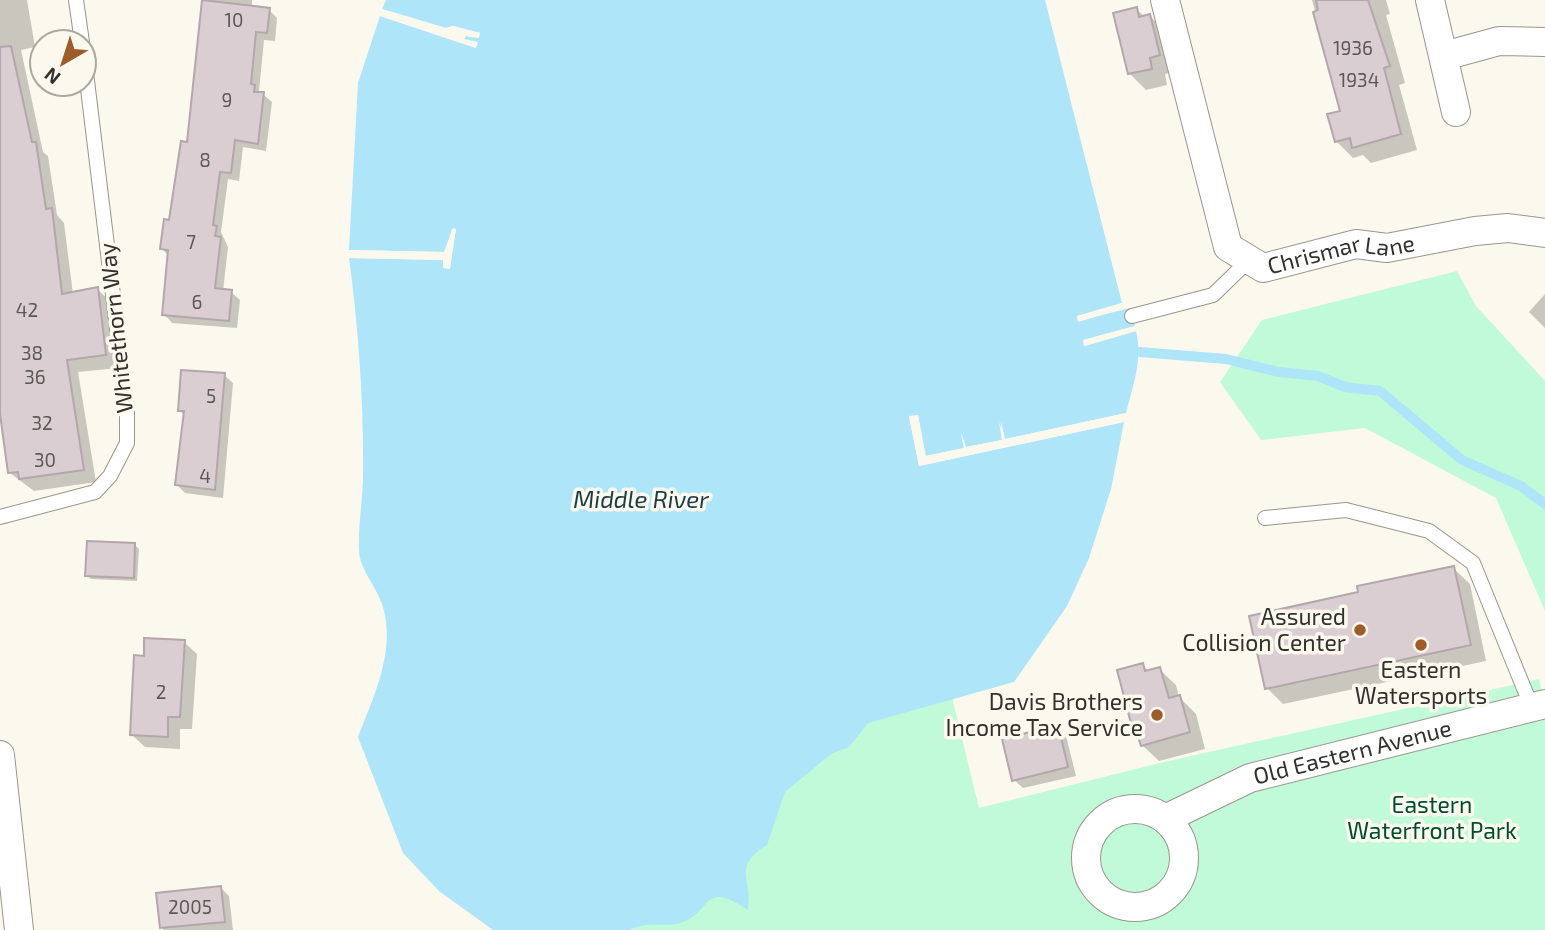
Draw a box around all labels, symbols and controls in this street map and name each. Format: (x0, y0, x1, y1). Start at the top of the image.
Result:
house number: 10 (224, 8, 244, 31)
north arrow (28, 28, 98, 98)
house number: 1936 (1333, 36, 1373, 59)
text: N (39, 63, 65, 90)
house number: 1934 (1339, 68, 1379, 91)
house number: 9 (222, 88, 232, 111)
house number: 8 (199, 148, 211, 171)
street label: Chrismar Lane (1264, 228, 1417, 279)
house number: 7 (186, 230, 196, 253)
street label: Whitethorn Way (92, 242, 138, 415)
house number: 6 (192, 290, 202, 313)
house number: 42 (16, 298, 38, 321)
house number: 38 (21, 341, 43, 364)
house number: 36 (24, 365, 46, 388)
house number: 5 (206, 384, 216, 407)
house number: 32 (31, 411, 53, 434)
house number: 30 (34, 448, 56, 471)
house number: 4 (199, 464, 211, 487)
water label: Middle River (573, 484, 709, 513)
place label: Assured Collision Center (1182, 602, 1346, 656)
marker: Assured Collision Center (1352, 622, 1368, 638)
marker: Eastern Watersports (1413, 637, 1429, 653)
place label: Eastern Watersports (1355, 655, 1487, 709)
house number: 2 (156, 680, 166, 703)
place label: Davis Brothers Income Tax Service (945, 687, 1143, 741)
marker: Davis Brothers Income Tax Service (1149, 707, 1165, 723)
street label: Old Eastern Avenue (1250, 713, 1454, 790)
park label: Eastern Waterfront Park (1347, 790, 1517, 844)
house number: 2005 (168, 895, 212, 918)

